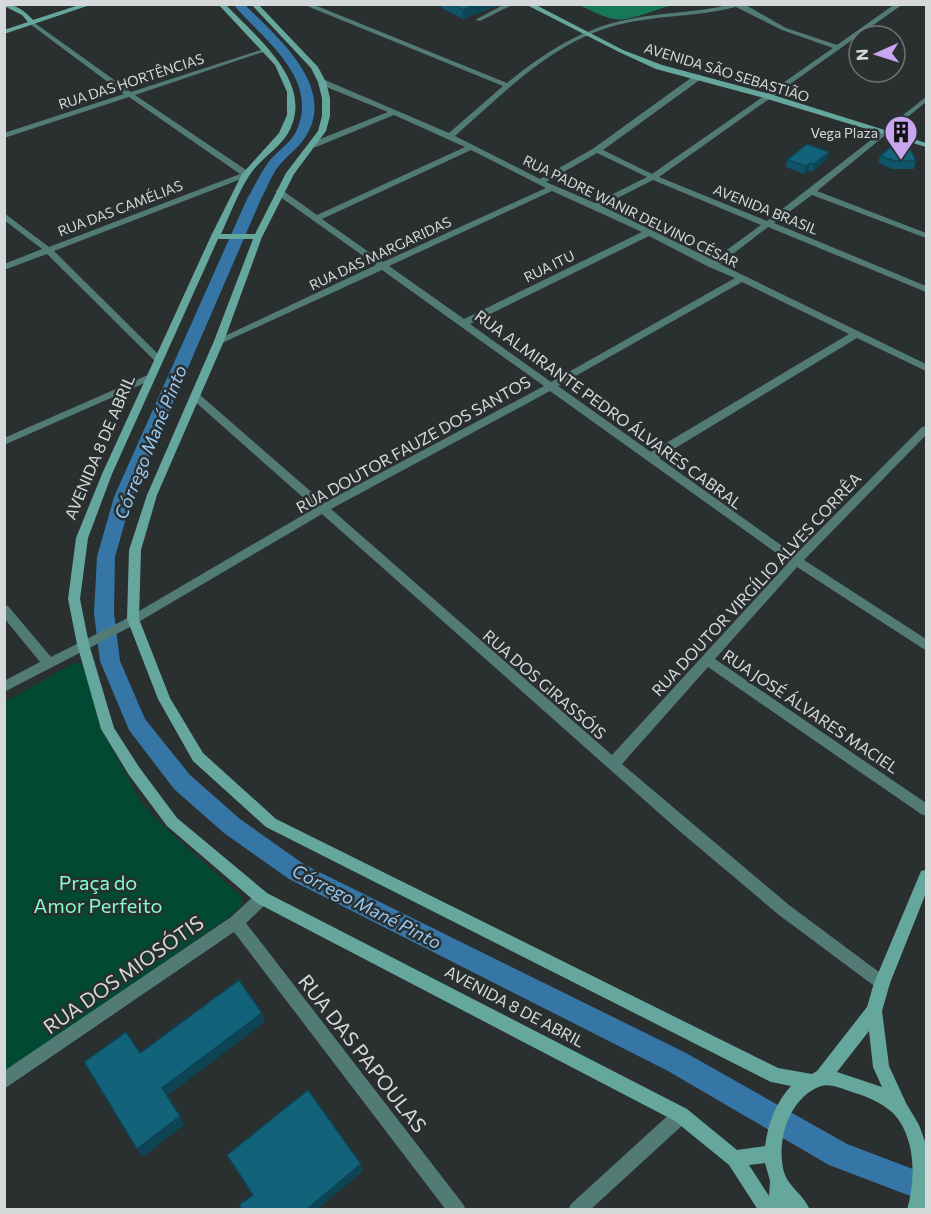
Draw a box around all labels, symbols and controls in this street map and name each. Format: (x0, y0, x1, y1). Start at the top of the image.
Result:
north arrow (847, 24, 907, 84)
street label: AVENIDA SÃO SEBASTIÃO (642, 39, 812, 105)
text: N (852, 48, 871, 61)
street label: RUA DAS HORTÊNCIAS (56, 49, 206, 113)
building icon: Vega Plaza (883, 114, 919, 161)
place label: Vega Plaza (811, 124, 878, 141)
street label: RUA PADRE WANIR DELVINO CÉSAR (520, 151, 742, 271)
street label: RUA DAS CAMÉLIAS (55, 176, 185, 240)
street label: AVENIDA BRASIL (711, 180, 821, 238)
street label: RUA DAS MARGARIDAS (306, 213, 454, 293)
street label: RUA ITU (521, 246, 577, 286)
street label: RUA ALMIRANTE PEDRO ÁLVARES CABRAL (472, 306, 746, 512)
water label: Córrego Mané Pinto (109, 362, 191, 522)
street label: RUA DOUTOR FAUZE DOS SANTOS (293, 371, 533, 517)
street label: AVENIDA 8 DE ABRIL (60, 372, 138, 522)
street label: RUA DOUTOR VIRGÍLIO ALVES CORRÊA (647, 468, 865, 700)
street label: RUA DOS GIRASSÓIS (480, 625, 610, 743)
street label: RUA JOSÉ ÁLVARES MACIEL (720, 645, 902, 777)
water label: Córrego Mané Pinto (289, 859, 445, 953)
park label: Praça do Amor Perfeito (34, 870, 162, 917)
street label: RUA DOS MIOSÓTIS (38, 910, 208, 1038)
street label: AVENIDA 8 DE ABRIL (442, 961, 588, 1051)
street label: RUA DAS PAPOULAS (294, 969, 432, 1137)

